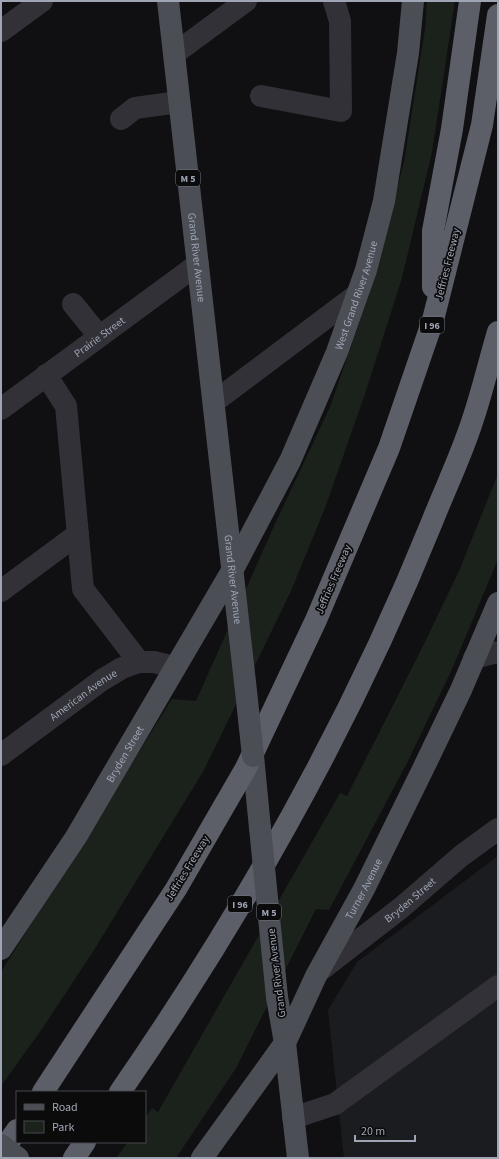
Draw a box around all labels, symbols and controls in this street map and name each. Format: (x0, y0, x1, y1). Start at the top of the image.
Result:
road number: M 5 (176, 170, 200, 186)
street label: Grand River Avenue (184, 212, 209, 303)
street label: Jeffries Freeway (431, 226, 464, 302)
street label: West Grand River Avenue (331, 239, 381, 352)
street label: Prairie Street (71, 313, 128, 361)
road number: I 96 (420, 317, 444, 333)
street label: Grand River Avenue (220, 534, 245, 625)
street label: Jeffries Freeway (312, 542, 355, 616)
street label: American Avenue (47, 665, 120, 724)
street label: Bryden Street (103, 723, 148, 785)
street label: Jeffries Freeway (162, 833, 213, 904)
street label: Turner Avenue (342, 856, 386, 922)
street label: Bryden Street (381, 874, 439, 926)
road number: I 96 (228, 896, 252, 912)
road number: M 5 (257, 904, 281, 920)
street label: Grand River Avenue (264, 927, 289, 1018)
legend (16, 1091, 146, 1143)
text: Road (52, 1099, 78, 1116)
scale bar (355, 1117, 415, 1143)
text: Park (52, 1119, 74, 1136)
text: 20 m (361, 1123, 385, 1140)

